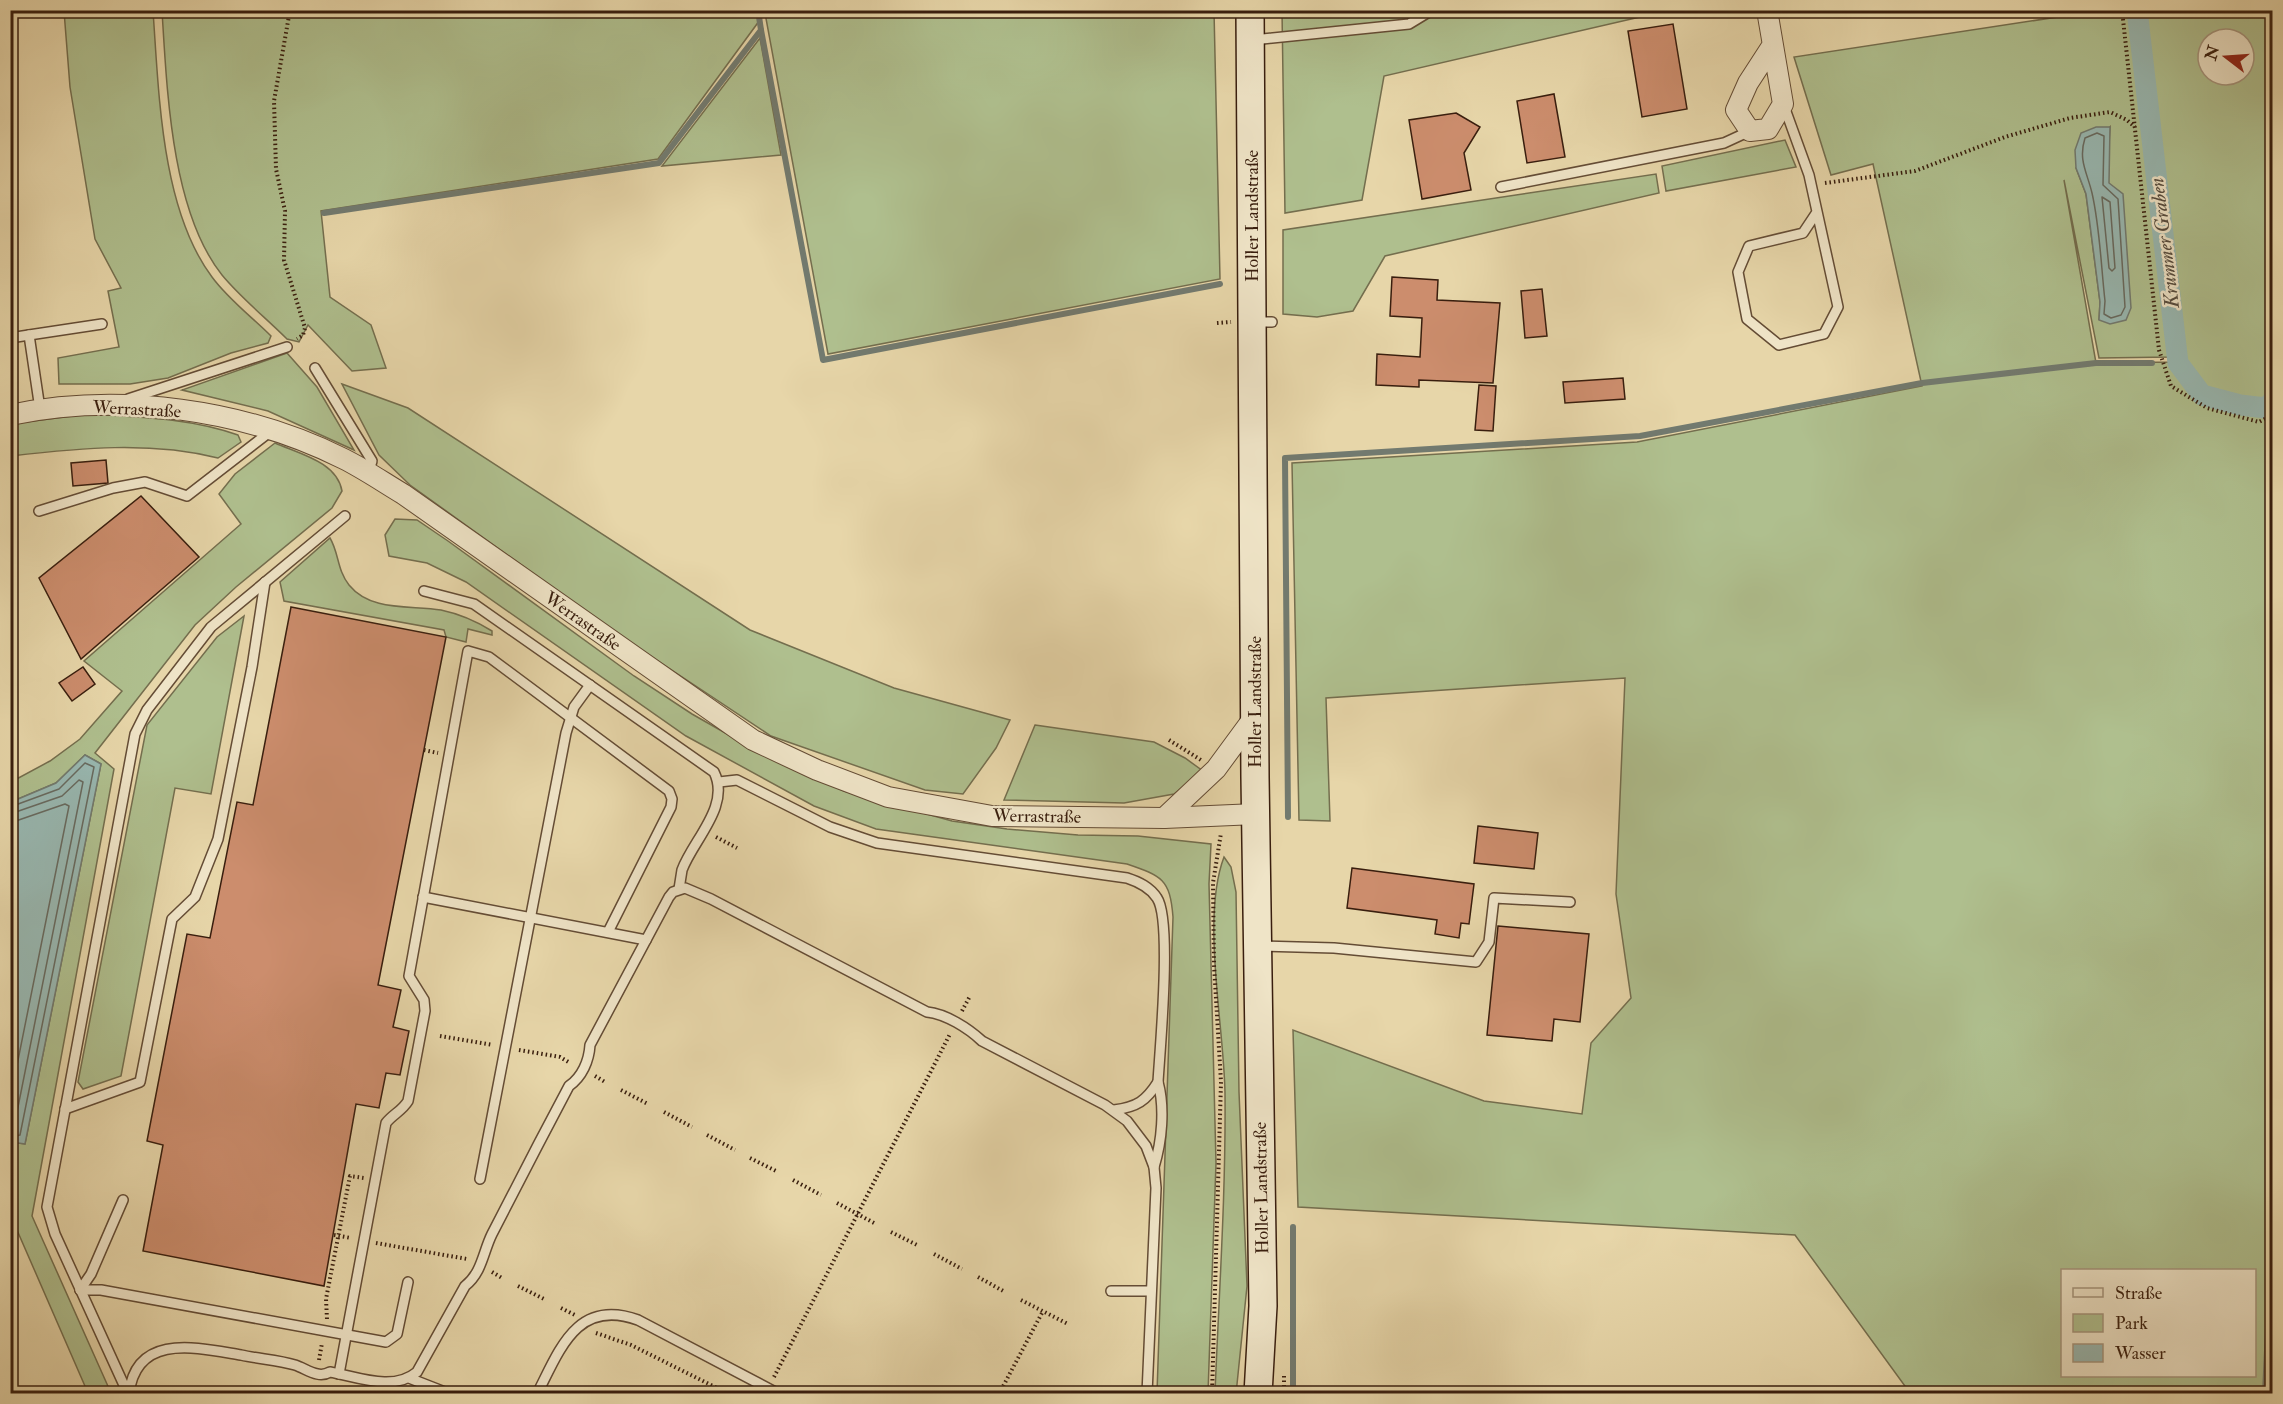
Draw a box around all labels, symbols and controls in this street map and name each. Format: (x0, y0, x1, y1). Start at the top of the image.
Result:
north arrow (2196, 27, 2256, 87)
text: N (2201, 42, 2224, 64)
street label: Holler Landstraße (1241, 149, 1264, 282)
water label: Krummer Graben (2144, 176, 2185, 311)
street label: Werrastraße (91, 396, 182, 423)
street label: Werrastraße (539, 586, 626, 656)
street label: Holler Landstraße (1244, 635, 1267, 768)
street label: Werrastraße (992, 804, 1082, 829)
street label: Holler Landstraße (1249, 1121, 1274, 1254)
legend (2061, 1269, 2256, 1377)
text: Straße (2115, 1282, 2163, 1305)
text: Park (2115, 1312, 2148, 1335)
text: Wasser (2114, 1342, 2166, 1365)

